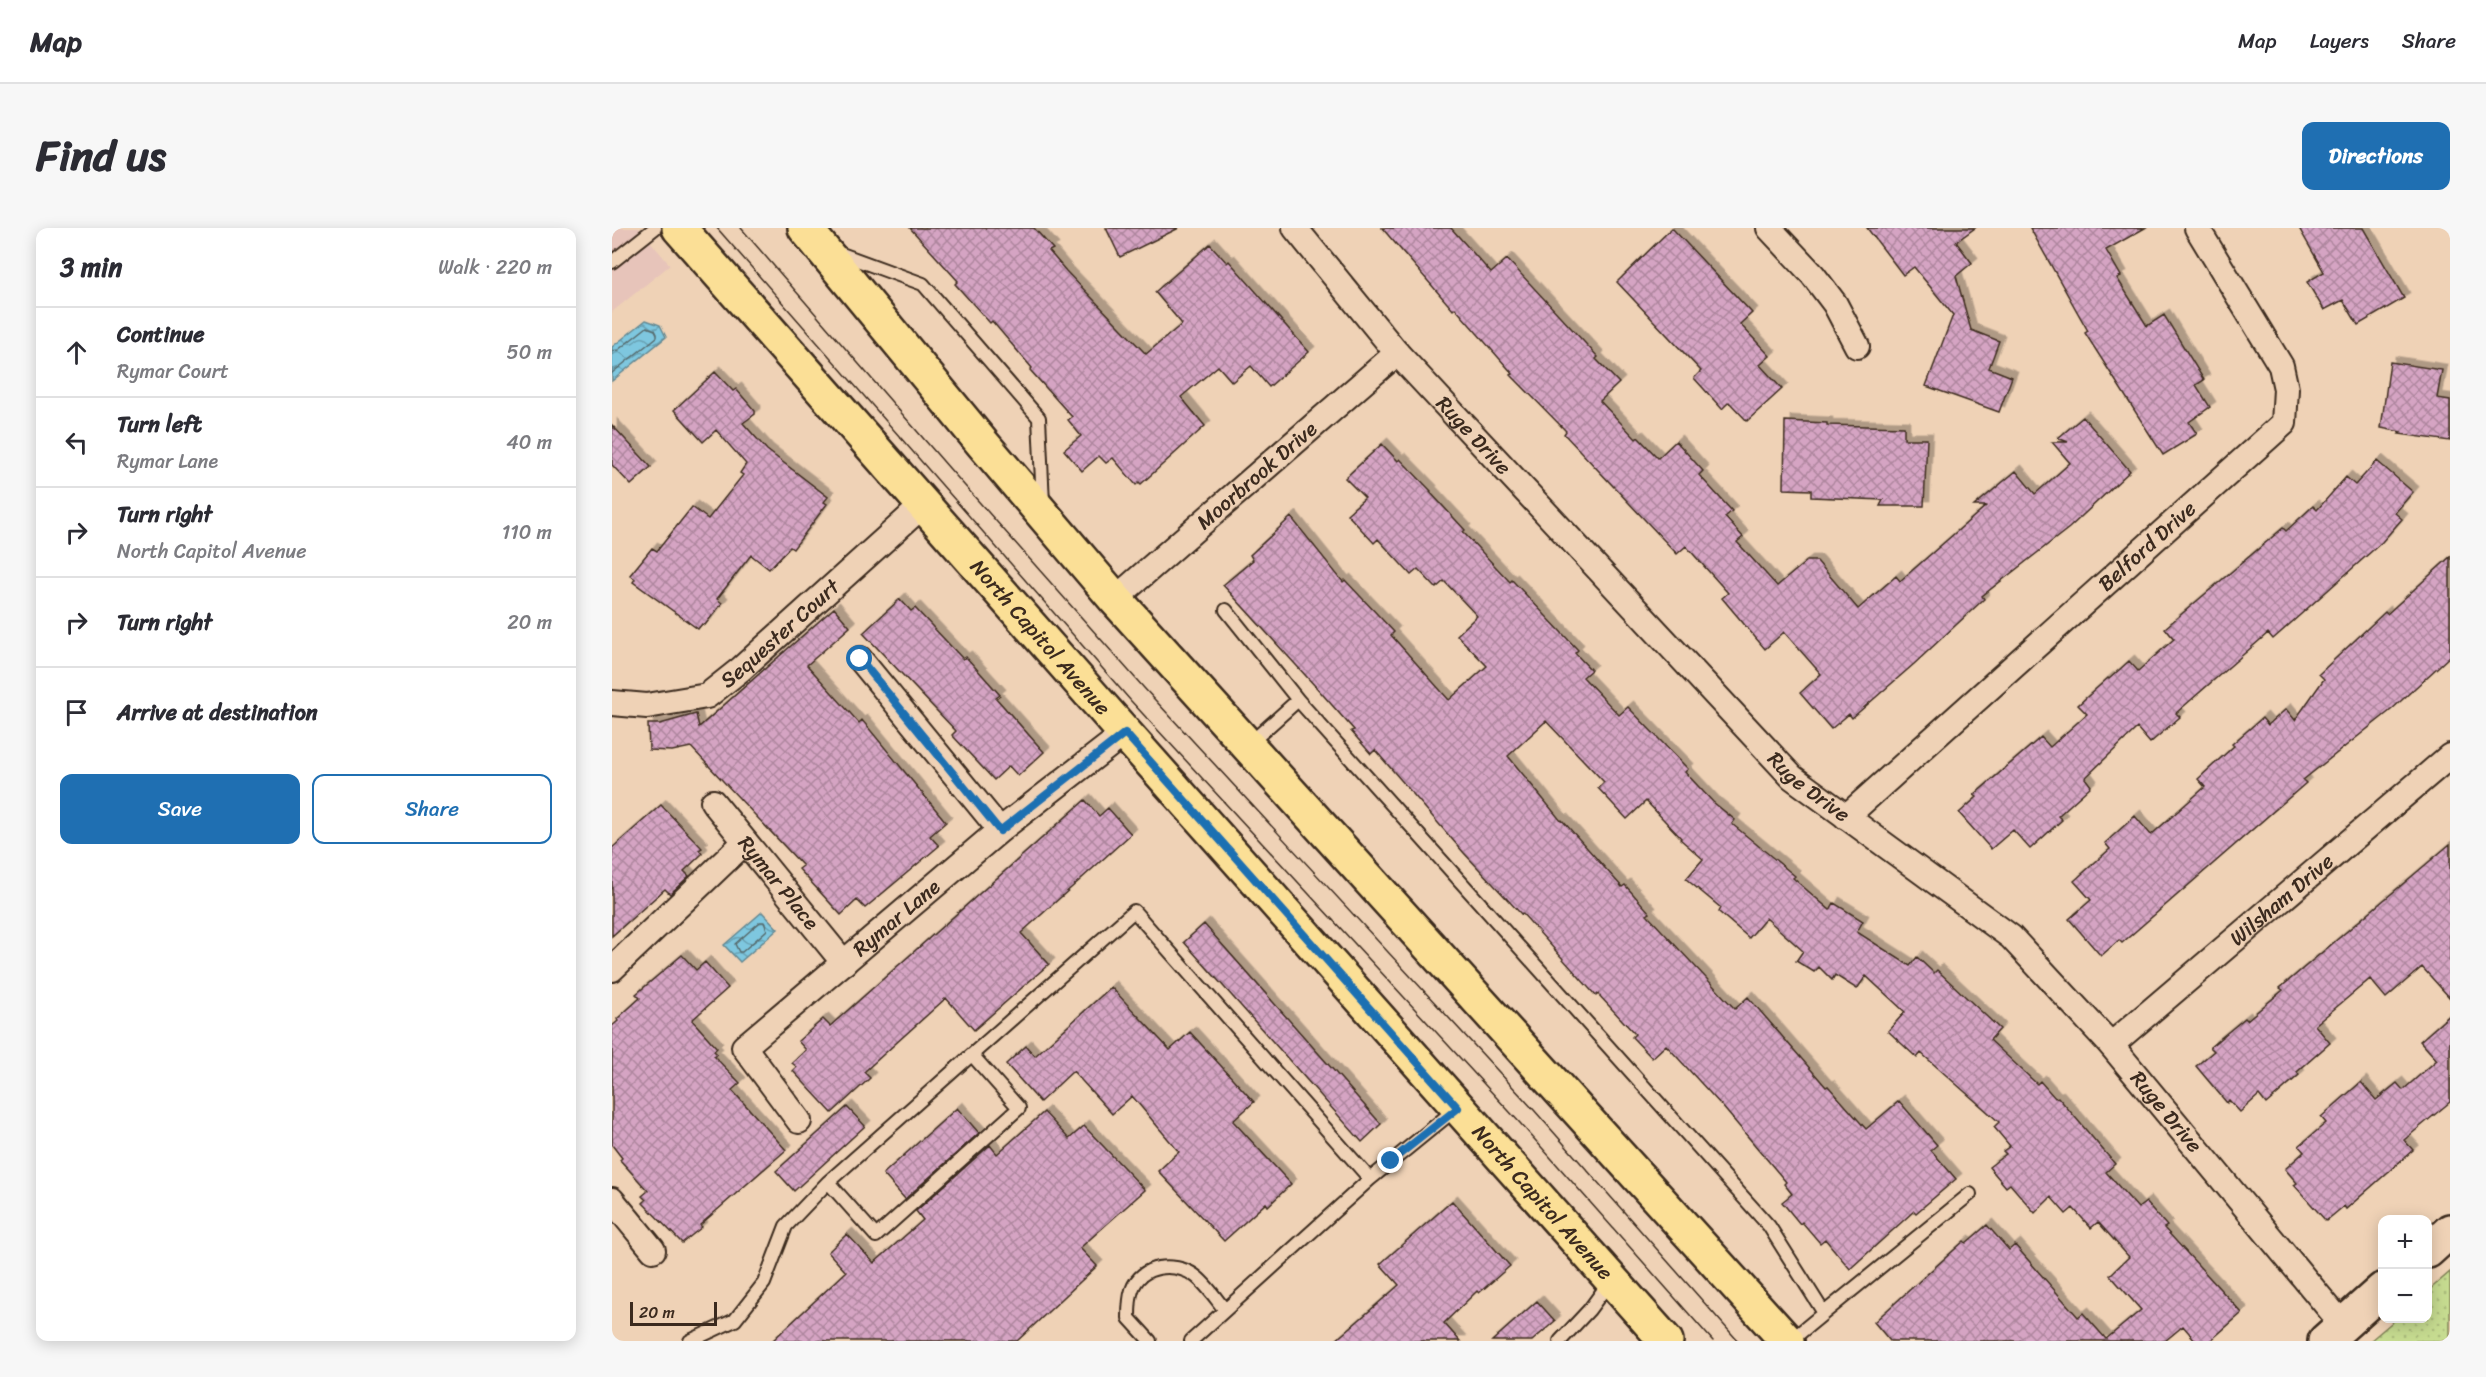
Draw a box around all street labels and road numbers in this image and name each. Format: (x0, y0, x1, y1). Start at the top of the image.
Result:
street label: Ruge Drive (1426, 386, 1521, 485)
street label: Moorbrook Drive (1187, 411, 1326, 540)
street label: Belford Drive (2089, 491, 2206, 601)
street label: North Capitol Avenue (960, 550, 1121, 725)
street label: Sequester Court (711, 568, 850, 698)
street label: Ruge Drive (1758, 742, 1859, 833)
street label: Rymar Place (728, 826, 829, 939)
street label: Wilsham Drive (2220, 843, 2343, 956)
street label: Rymar Lane (844, 869, 949, 967)
street label: Ruge Drive (2120, 1062, 2213, 1162)
street label: North Capitol Avenue (1462, 1115, 1623, 1290)

